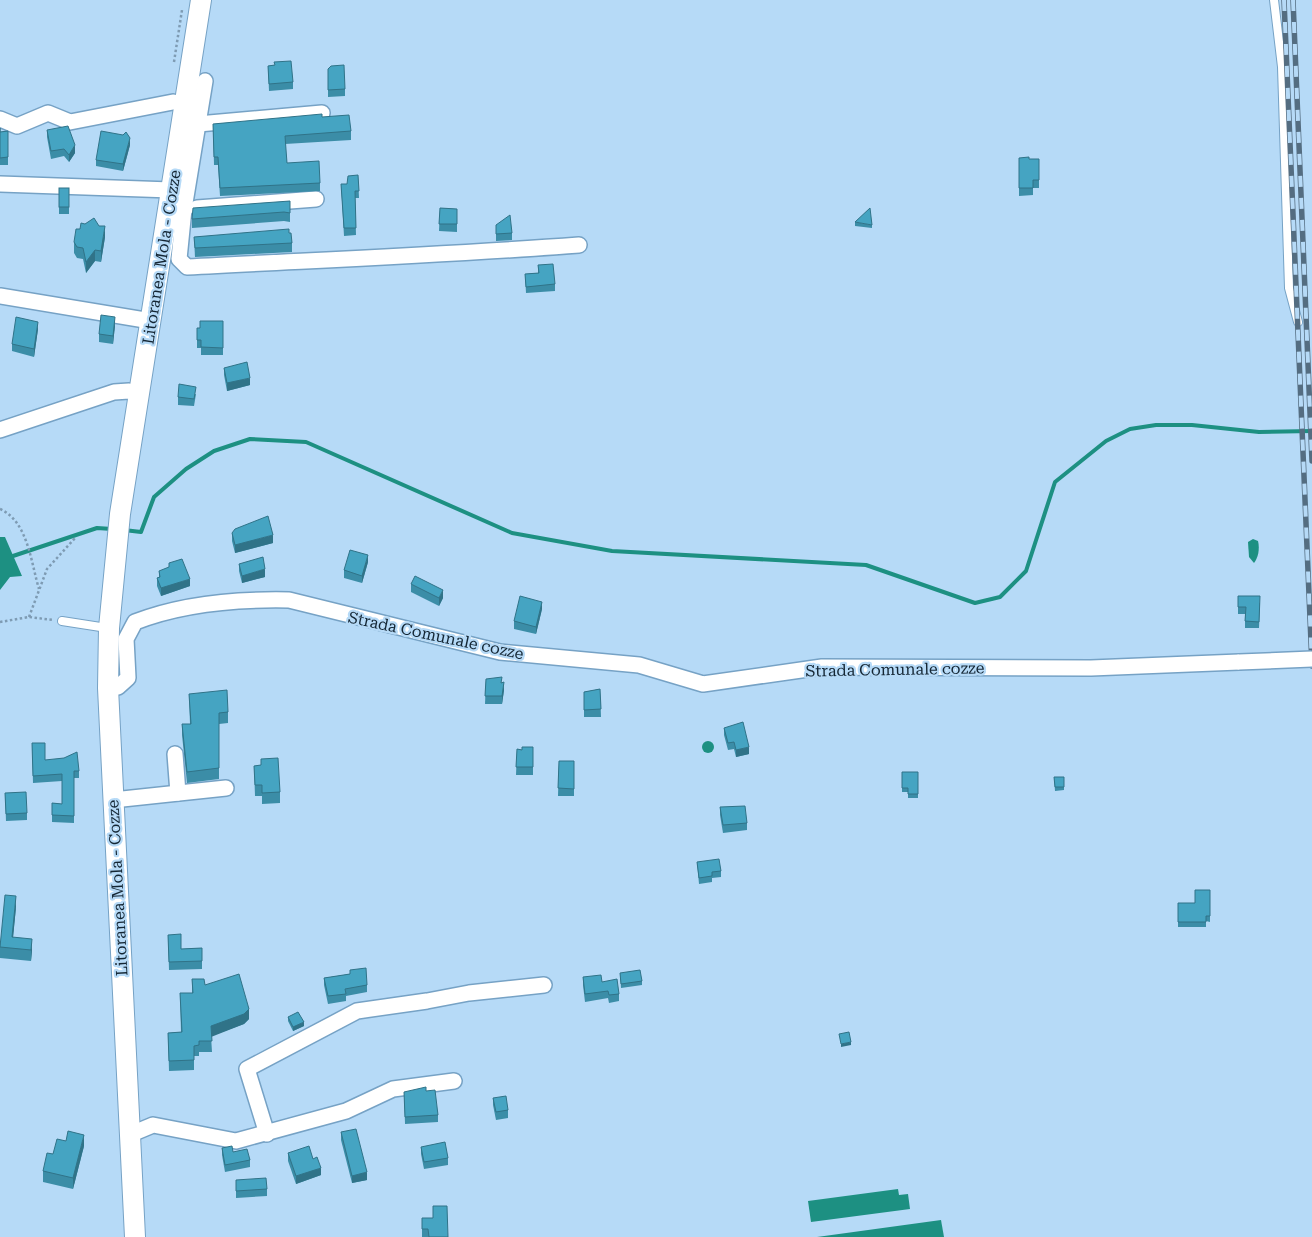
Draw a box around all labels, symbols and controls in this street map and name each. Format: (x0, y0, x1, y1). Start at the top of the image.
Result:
street label: Litoranea Mola - Cozze (138, 168, 185, 346)
street label: Strada Comunale cozze (346, 608, 526, 663)
street label: Strada Comunale cozze (805, 658, 985, 681)
street label: Litoranea Mola - Cozze (103, 799, 132, 977)

